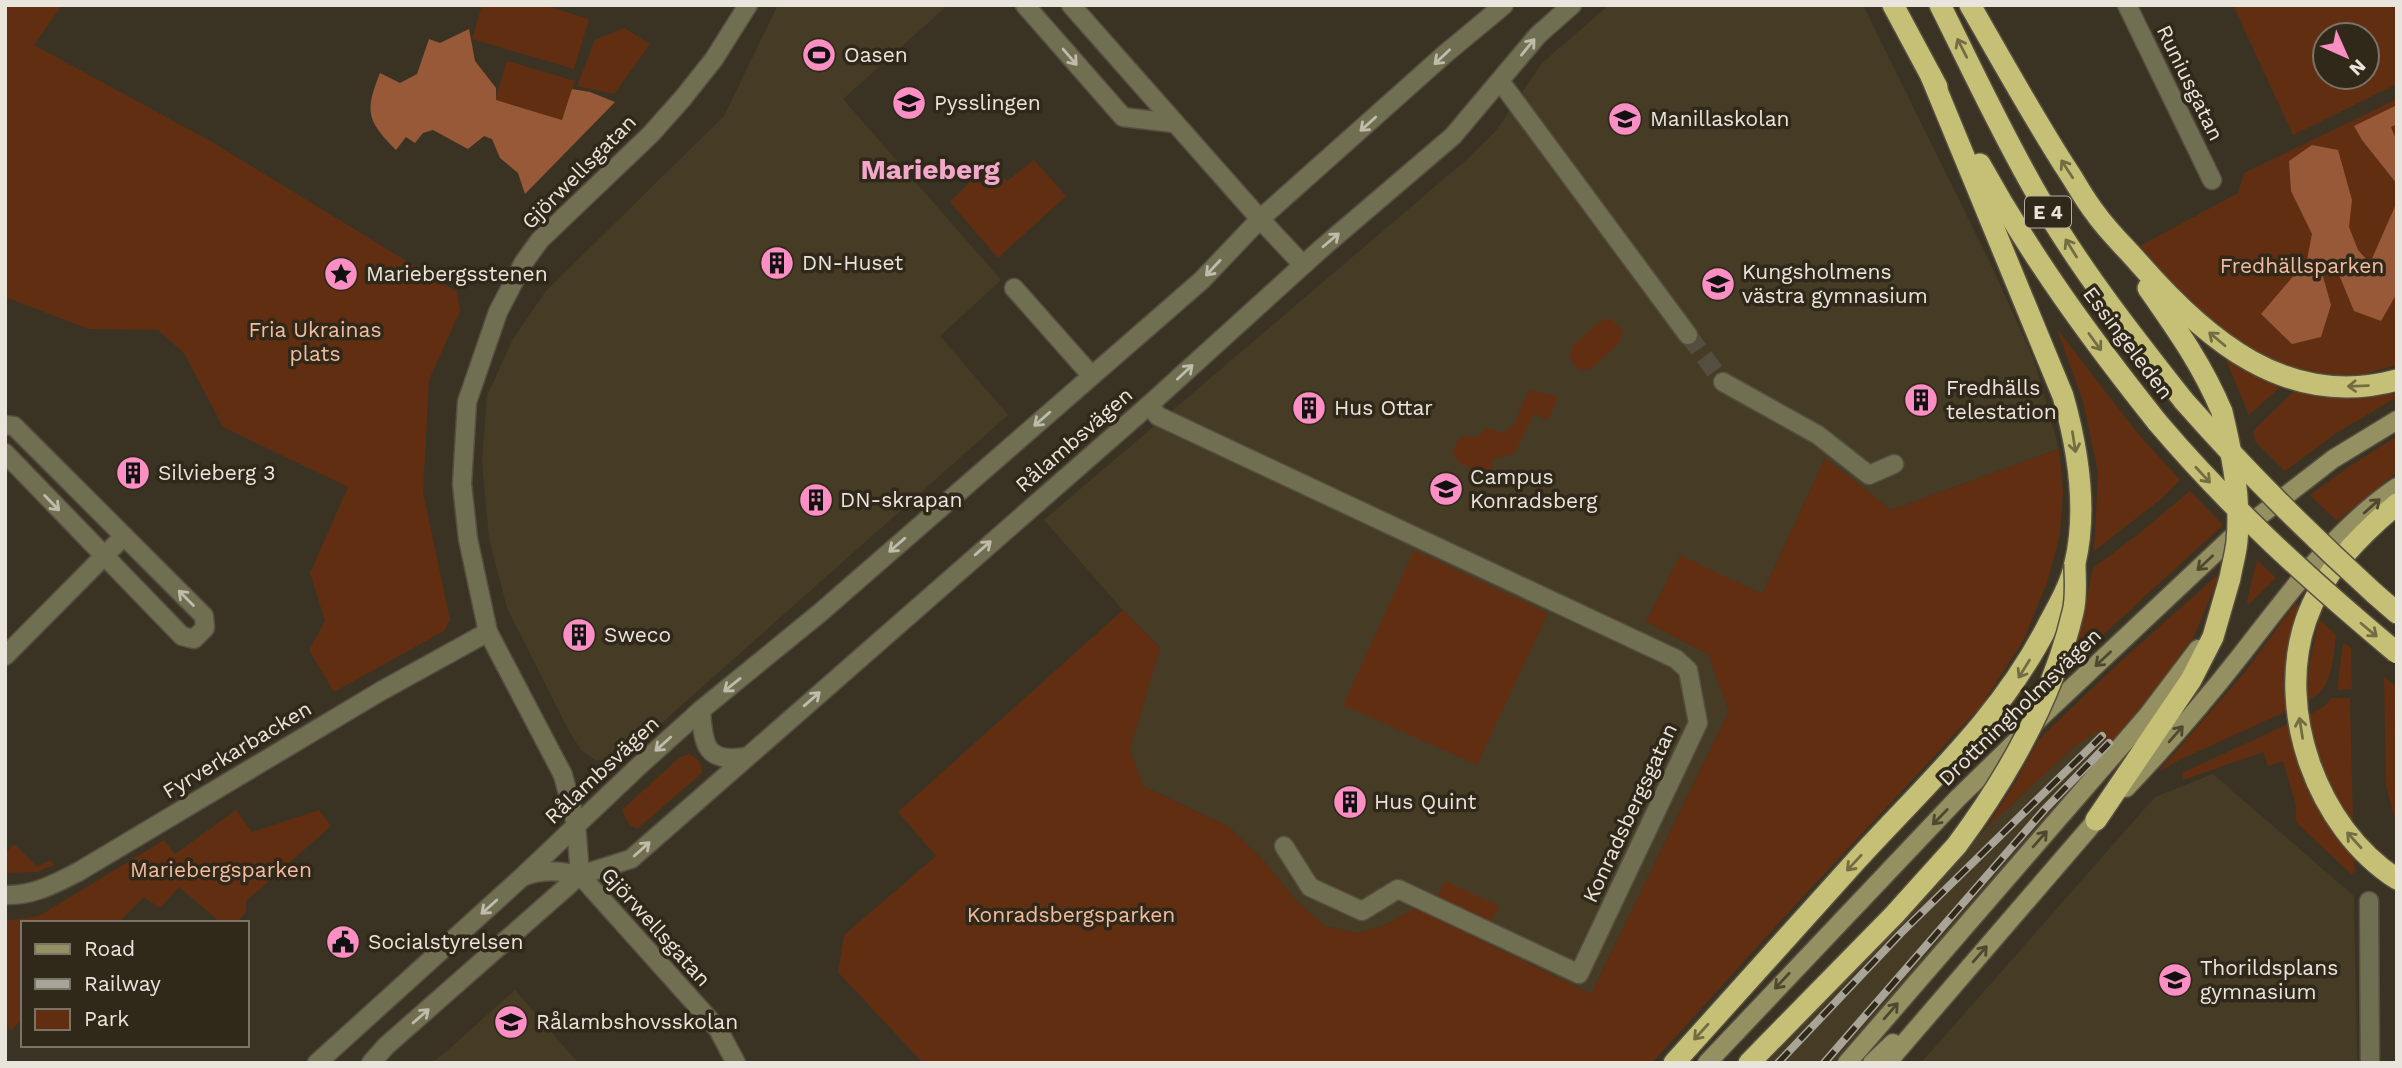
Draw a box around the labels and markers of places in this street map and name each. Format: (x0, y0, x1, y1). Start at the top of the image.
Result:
sports icon: Oasen (800, 36, 838, 74)
place label: Oasen (844, 42, 908, 67)
school or university icon: Pysslingen (890, 84, 928, 122)
place label: Pysslingen (934, 90, 1041, 115)
school or university icon: Manillaskolan (1606, 100, 1644, 138)
place label: Manillaskolan (1650, 106, 1790, 131)
building icon: DN-Huset (758, 244, 796, 282)
place label: DN-Huset (802, 250, 903, 275)
place icon: Mariebergsstenen (322, 255, 360, 293)
place label: Kungsholmens västra gymnasium (1742, 259, 1928, 308)
place label: Mariebergsstenen (366, 261, 548, 286)
school or university icon: Kungsholmens västra gymnasium (1699, 265, 1737, 303)
place label: Fredhälls telestation (1946, 375, 2057, 424)
building icon: Fredhälls telestation (1902, 381, 1940, 419)
building icon: Hus Ottar (1290, 389, 1328, 427)
place label: Hus Ottar (1334, 395, 1433, 420)
building icon: Silvieberg 3 (114, 454, 152, 492)
place label: Silvieberg 3 (158, 460, 275, 485)
place label: Campus Konradsberg (1470, 464, 1598, 513)
school or university icon: Campus Konradsberg (1427, 470, 1465, 508)
building icon: DN-skrapan (797, 481, 835, 519)
place label: DN-skrapan (840, 487, 962, 512)
building icon: Sweco (560, 616, 598, 654)
place label: Sweco (604, 622, 671, 647)
building icon: Hus Quint (1331, 783, 1369, 821)
place label: Hus Quint (1374, 789, 1477, 814)
public building icon: Socialstyrelsen (324, 923, 362, 961)
place label: Socialstyrelsen (368, 929, 523, 954)
place label: Thorildsplans gymnasium (2200, 955, 2338, 1004)
school or university icon: Thorildsplans gymnasium (2156, 961, 2194, 999)
school or university icon: Rålambshovsskolan (492, 1003, 530, 1041)
place label: Rålambshovsskolan (536, 1009, 738, 1034)

